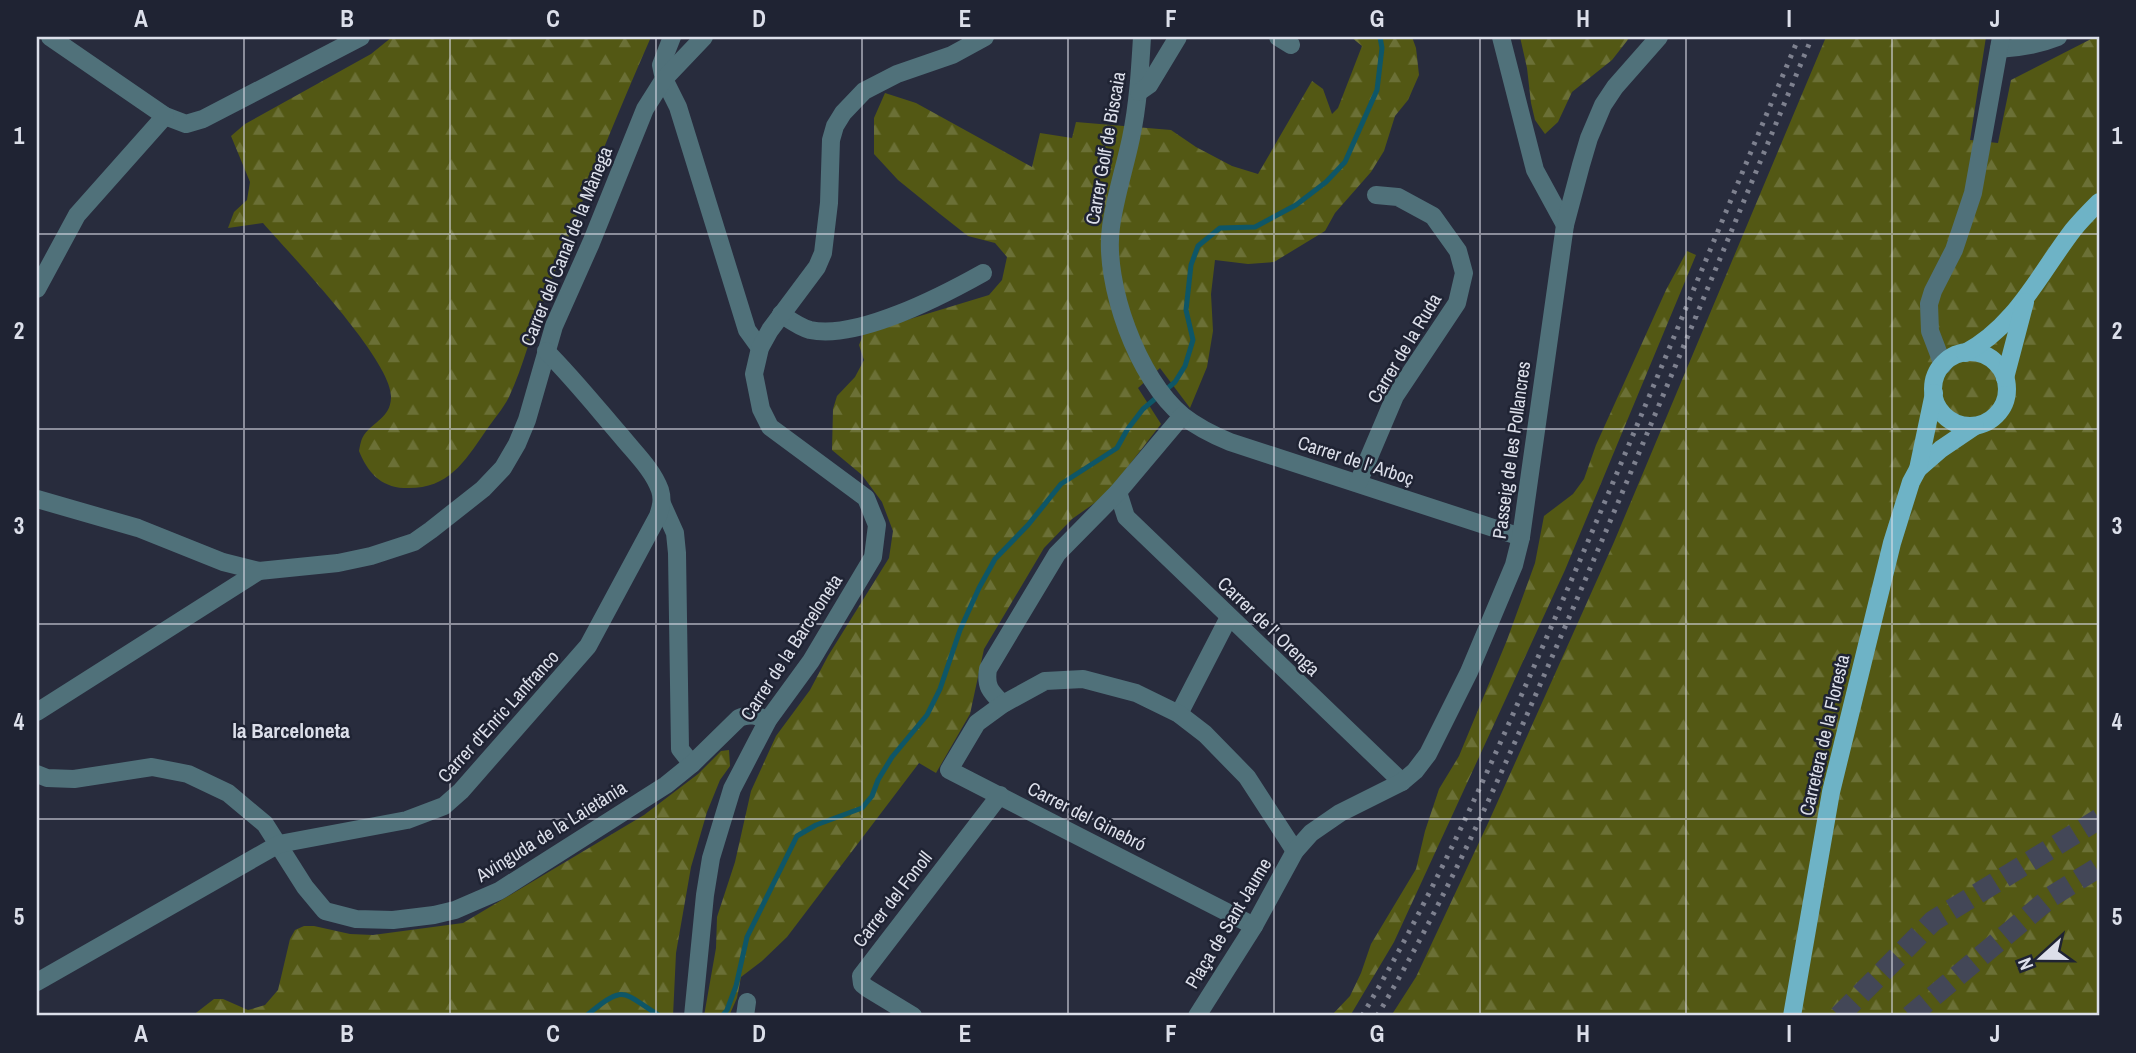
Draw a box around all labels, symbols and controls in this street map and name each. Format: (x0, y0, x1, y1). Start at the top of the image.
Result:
text: A (134, 3, 148, 34)
text: B (340, 3, 354, 34)
text: C (546, 3, 560, 34)
text: D (752, 3, 766, 34)
text: E (959, 3, 971, 34)
text: F (1165, 3, 1177, 34)
text: G (1370, 3, 1384, 34)
text: H (1576, 3, 1590, 34)
text: I (1786, 3, 1792, 34)
text: J (1990, 3, 2000, 34)
street label: Carrer Golf de Biscaia (1079, 69, 1131, 227)
text: 1 (14, 120, 25, 151)
text: 1 (2112, 120, 2123, 151)
street label: Carrer del Canal de la Mànega (514, 142, 618, 350)
street label: Carrer de la Ruda (1361, 288, 1447, 408)
text: 2 (14, 315, 24, 346)
text: 2 (2112, 315, 2122, 346)
street label: Passeig de les Pollancres (1486, 359, 1536, 541)
street label: Carrer de l' Arboç (1295, 429, 1418, 491)
text: 3 (14, 510, 24, 541)
text: 3 (2112, 510, 2122, 541)
street label: Carrer de la Barceloneta (734, 568, 848, 725)
street label: Carrer de l' Orenga (1212, 570, 1326, 682)
street label: Carrer d'Enric Lanfranco (431, 644, 565, 788)
street label: Carretera de la Floresta (1793, 652, 1855, 818)
text: 4 (14, 706, 25, 737)
text: 4 (2112, 706, 2123, 737)
district label: la Barceloneta (232, 716, 350, 745)
street label: Avinguda de la Laietània (470, 774, 632, 888)
street label: Carrer del Ginebró (1023, 775, 1151, 857)
street label: Carrer del Fonoll (846, 846, 938, 952)
street label: Plaça de Sant Jaume (1179, 853, 1277, 993)
text: 5 (14, 901, 24, 932)
text: 5 (2112, 901, 2122, 932)
north arrow (2007, 923, 2076, 993)
text: N (2011, 954, 2039, 974)
text: A (134, 1018, 148, 1049)
text: B (340, 1018, 354, 1049)
text: C (546, 1018, 560, 1049)
text: D (752, 1018, 766, 1049)
text: E (959, 1018, 971, 1049)
text: F (1165, 1018, 1177, 1049)
text: G (1370, 1018, 1384, 1049)
text: H (1576, 1018, 1590, 1049)
text: I (1786, 1018, 1792, 1049)
text: J (1990, 1018, 2000, 1049)

